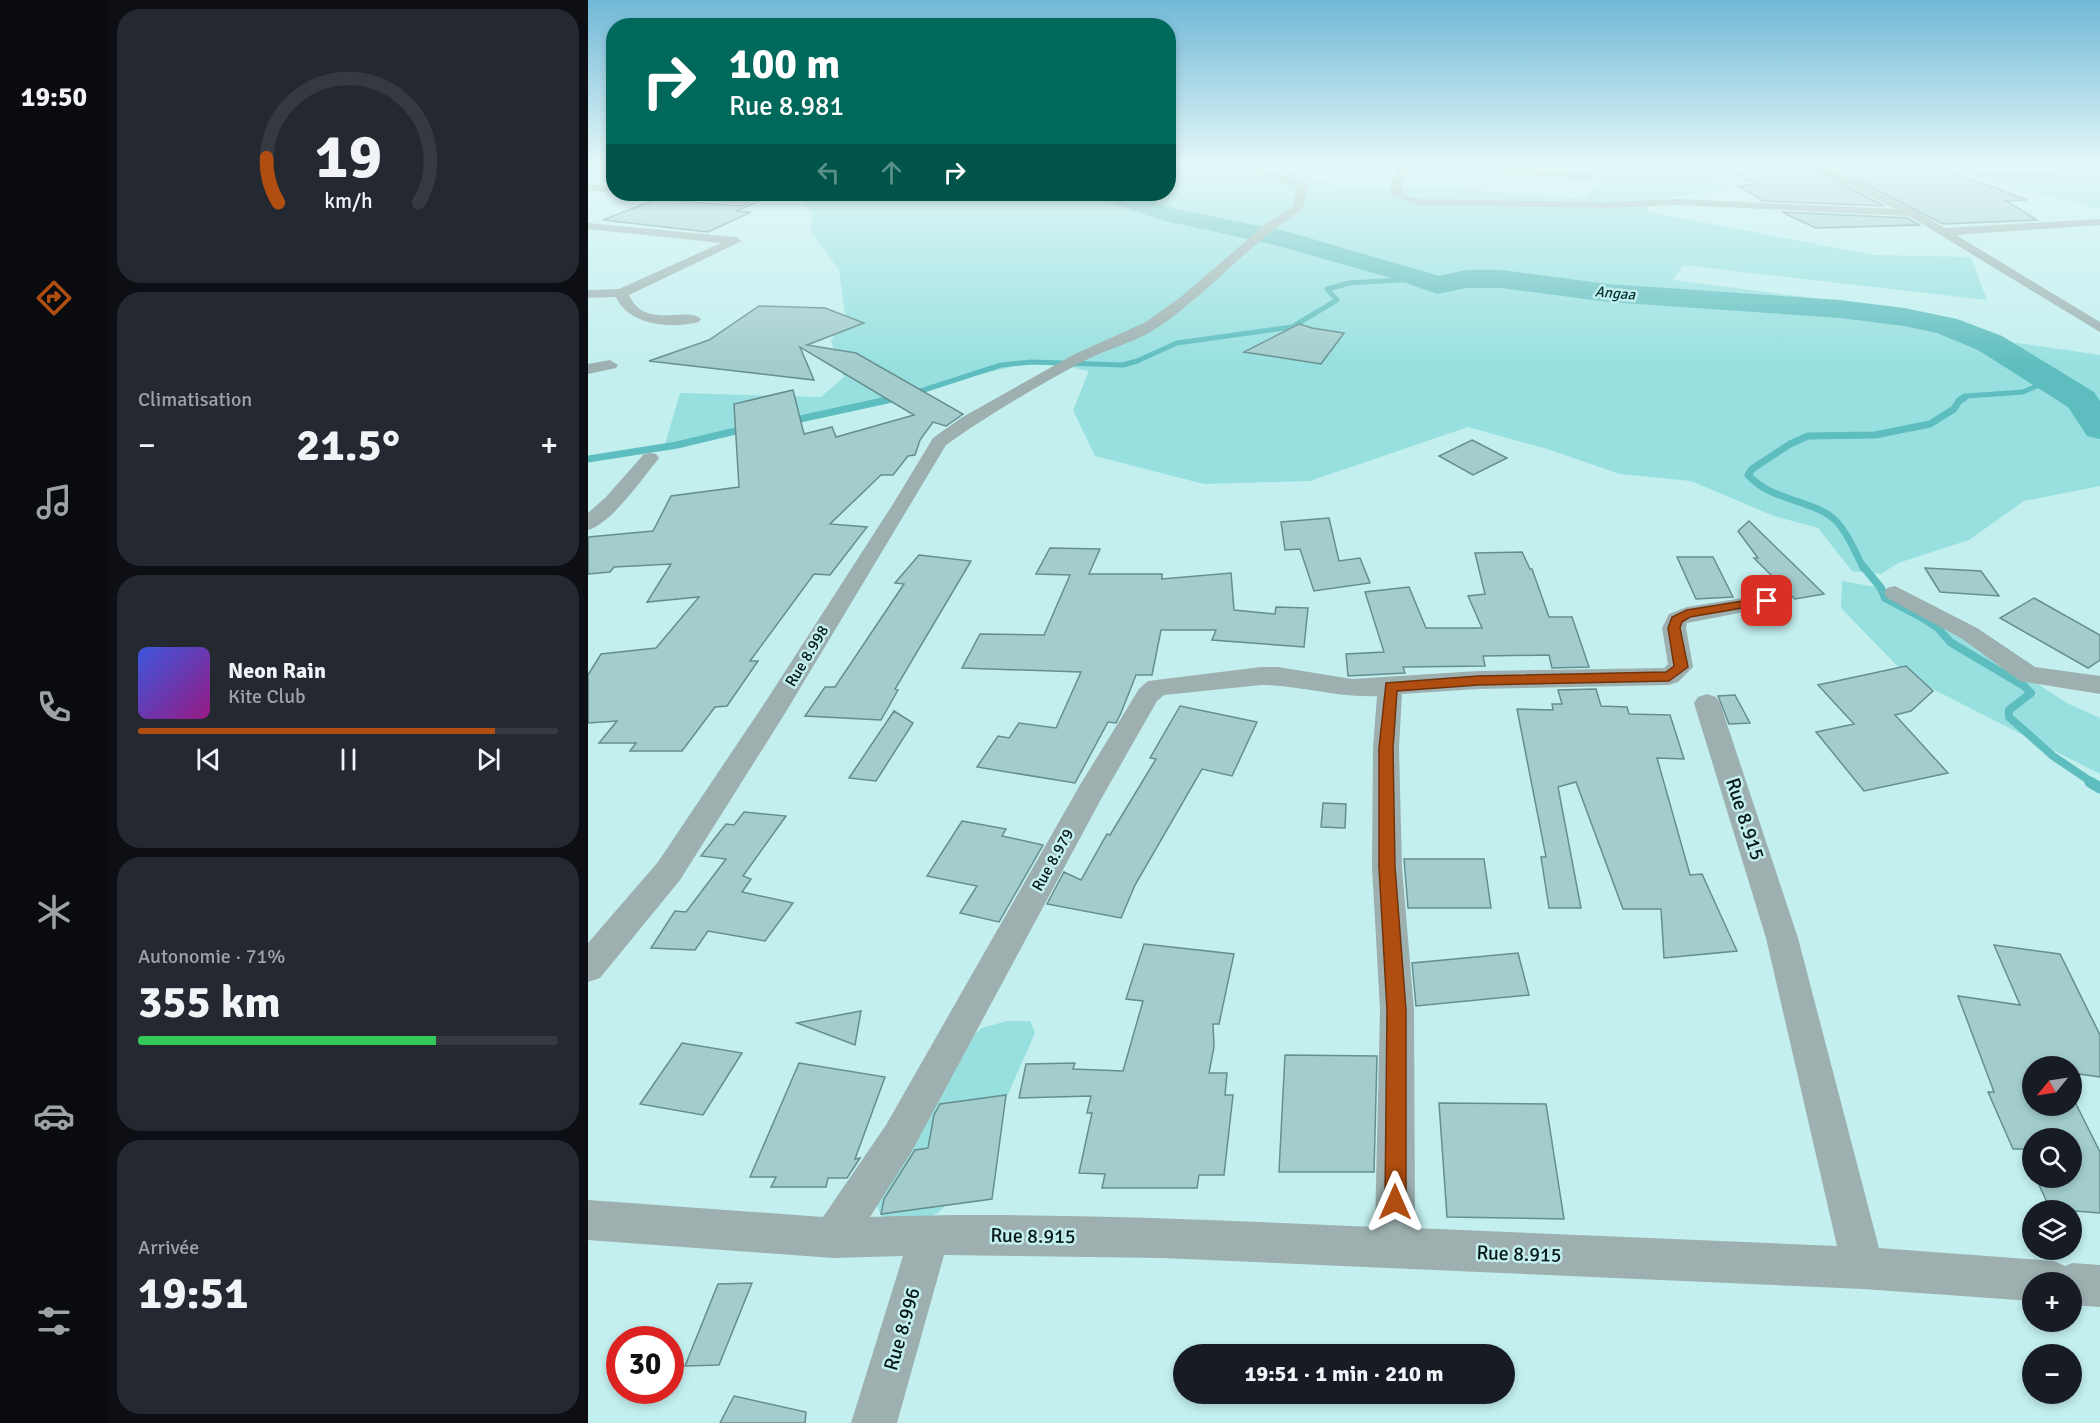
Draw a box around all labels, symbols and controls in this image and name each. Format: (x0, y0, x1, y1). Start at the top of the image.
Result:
text: 100 m (729, 39, 840, 90)
icon: right (630, 42, 708, 120)
text: 19:50 (21, 81, 87, 114)
text: Rue 8.981 (729, 90, 844, 123)
text: 19 (314, 118, 382, 195)
icon: left (812, 156, 845, 189)
icon: ahead (875, 156, 908, 189)
icon: right (938, 156, 971, 189)
text: km/h (324, 188, 372, 214)
icon: directions (33, 277, 75, 319)
water label: Angaa (1594, 282, 1636, 304)
text: Climatisation (138, 387, 252, 412)
text: 21.5° (296, 418, 400, 473)
text: − (138, 425, 156, 466)
text: + (540, 425, 558, 466)
icon: music (33, 481, 75, 523)
pin (1741, 575, 1792, 626)
icon: arrive (1750, 584, 1783, 617)
street label: Rue 8.998 (781, 622, 833, 690)
text: Neon Rain (228, 657, 326, 684)
text: Kite Club (228, 684, 306, 709)
icon: phone (33, 686, 75, 728)
icon: previous (192, 743, 225, 776)
icon: pause (332, 743, 365, 776)
icon: next (472, 743, 505, 776)
street label: Rue 8.915 (1720, 775, 1770, 863)
street label: Rue 8.979 (1028, 825, 1078, 895)
icon: climate (33, 891, 75, 933)
text: Autonomie · 71% (138, 944, 285, 969)
text: 355 km (138, 975, 281, 1030)
north arrow (2022, 1056, 2082, 1116)
map controls (2022, 1056, 2082, 1404)
icon: car (33, 1095, 75, 1137)
button: search (2022, 1128, 2082, 1188)
position arrow (1363, 1170, 1427, 1234)
button: layers (2022, 1200, 2082, 1260)
street label: Rue 8.915 (990, 1223, 1076, 1249)
text: Arrivée (138, 1235, 199, 1260)
street label: Rue 8.915 (1476, 1240, 1562, 1268)
text: 19:51 (138, 1266, 248, 1321)
button: + (2022, 1272, 2082, 1332)
street label: Rue 8.996 (878, 1285, 926, 1373)
icon: filters (33, 1300, 75, 1342)
speed limit sign: 30 (606, 1326, 684, 1404)
button: − (2022, 1344, 2082, 1404)
text: 19:51 · 1 min · 210 m (1244, 1360, 1444, 1387)

